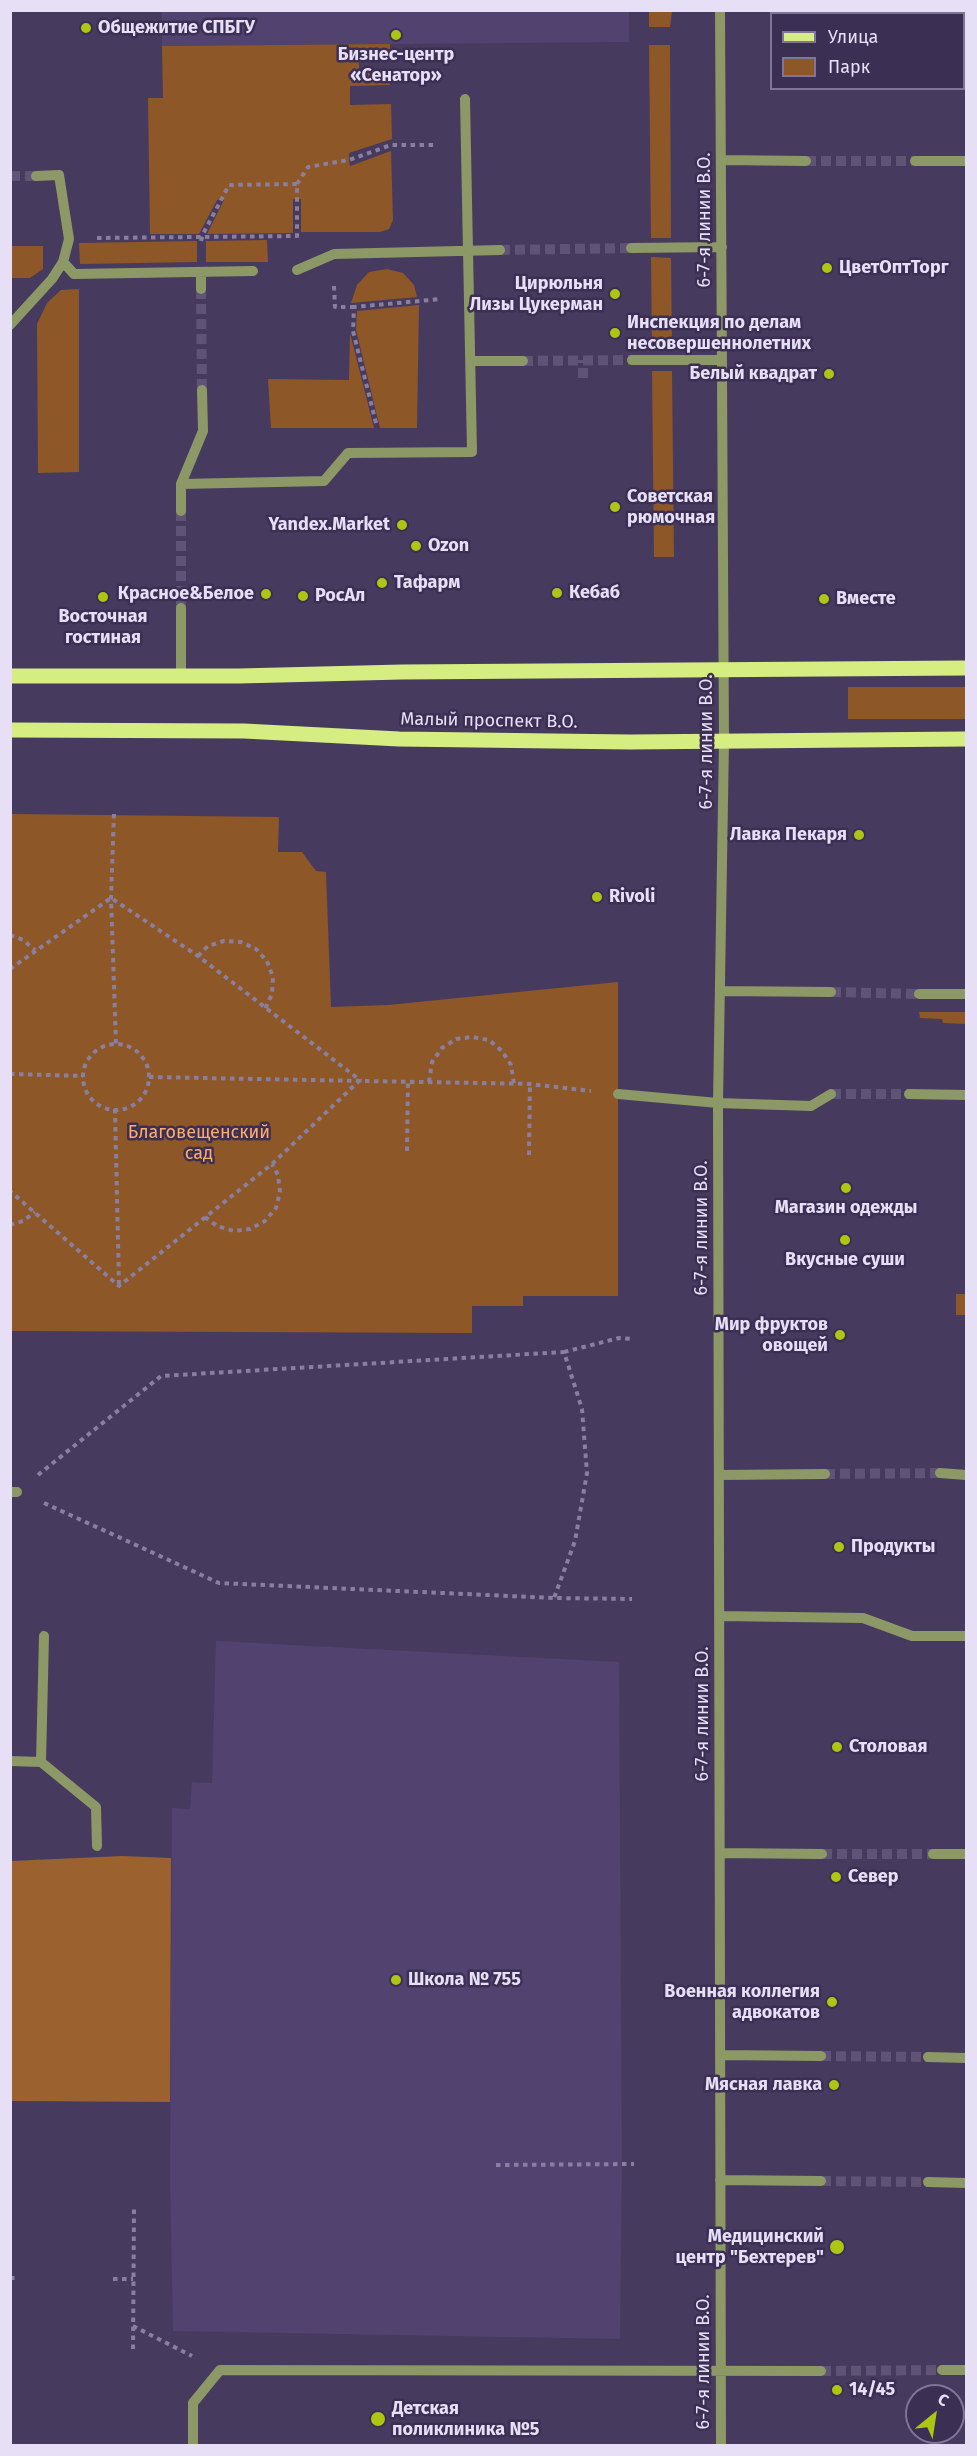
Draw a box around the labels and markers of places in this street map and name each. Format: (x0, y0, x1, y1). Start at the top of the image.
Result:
place label: Общежитие СПБГУ (98, 17, 255, 39)
marker: Общежитие СПБГУ (79, 21, 93, 35)
marker: Бизнес-центр «Сенатор» (389, 28, 403, 42)
place label: Бизнес-центр «Сенатор» (338, 44, 454, 86)
place label: ЦветОптТорг (839, 257, 948, 279)
marker: ЦветОптТорг (820, 261, 834, 275)
place label: Цирюльня Лизы Цукерман (469, 273, 603, 316)
marker: Цирюльня Лизы Цукерман (608, 287, 622, 301)
place label: Инспекция по делам несовершеннолетних (627, 312, 811, 354)
marker: Инспекция по делам несовершеннолетних (608, 326, 622, 340)
place label: Белый квадрат (690, 363, 817, 385)
marker: Белый квадрат (822, 367, 836, 381)
place label: Советская рюмочная (627, 486, 715, 528)
marker: Советская рюмочная (608, 500, 622, 514)
place label: Yandex.Market (269, 514, 390, 536)
marker: Yandex.Market (395, 518, 409, 532)
place label: Ozon (428, 535, 469, 557)
marker: Ozon (409, 539, 423, 553)
place label: Тафарм (394, 572, 460, 594)
marker: Тафарм (375, 576, 389, 590)
place label: Кебаб (569, 582, 620, 604)
place label: Красное&Белое (118, 583, 254, 605)
place label: РосАл (315, 585, 365, 607)
marker: Кебаб (550, 586, 564, 600)
marker: Красное&Белое (259, 587, 273, 601)
place label: Вместе (836, 588, 896, 610)
marker: РосАл (296, 589, 310, 603)
marker: Восточная гостиная (96, 590, 110, 604)
marker: Вместе (817, 592, 831, 606)
place label: Восточная гостиная (58, 606, 148, 648)
place label: Лавка Пекаря (730, 824, 847, 846)
marker: Лавка Пекаря (852, 828, 866, 842)
place label: Rivoli (609, 886, 655, 908)
marker: Rivoli (590, 890, 604, 904)
marker: Магазин одежды (839, 1181, 853, 1195)
place label: Магазин одежды (775, 1197, 917, 1219)
marker: Вкусные суши (838, 1233, 852, 1247)
place label: Вкусные суши (785, 1249, 905, 1271)
place label: Мир фруктов овощей (715, 1314, 828, 1356)
marker: Мир фруктов овощей (833, 1328, 847, 1342)
place label: Продукты (851, 1536, 935, 1558)
marker: Продукты (832, 1540, 846, 1554)
place label: Столовая (849, 1736, 927, 1758)
marker: Столовая (830, 1740, 844, 1754)
place label: Север (848, 1866, 898, 1888)
marker: Север (829, 1870, 843, 1884)
place label: Школа № 755 (408, 1969, 521, 1991)
marker: Школа № 755 (389, 1973, 403, 1987)
place label: Военная коллегия адвокатов (664, 1981, 820, 2024)
marker: Военная коллегия адвокатов (825, 1995, 839, 2009)
place label: Мясная лавка (705, 2074, 822, 2096)
marker: Мясная лавка (827, 2078, 841, 2092)
place label: Медицинский центр "Бехтерев" (676, 2226, 824, 2268)
marker: Медицинский центр "Бехтерев" (828, 2238, 846, 2256)
place label: 14/45 (849, 2379, 895, 2401)
marker: 14/45 (830, 2383, 844, 2397)
place label: Детская поликлиника №5 (392, 2398, 539, 2440)
marker: Детская поликлиника №5 (369, 2410, 387, 2428)

